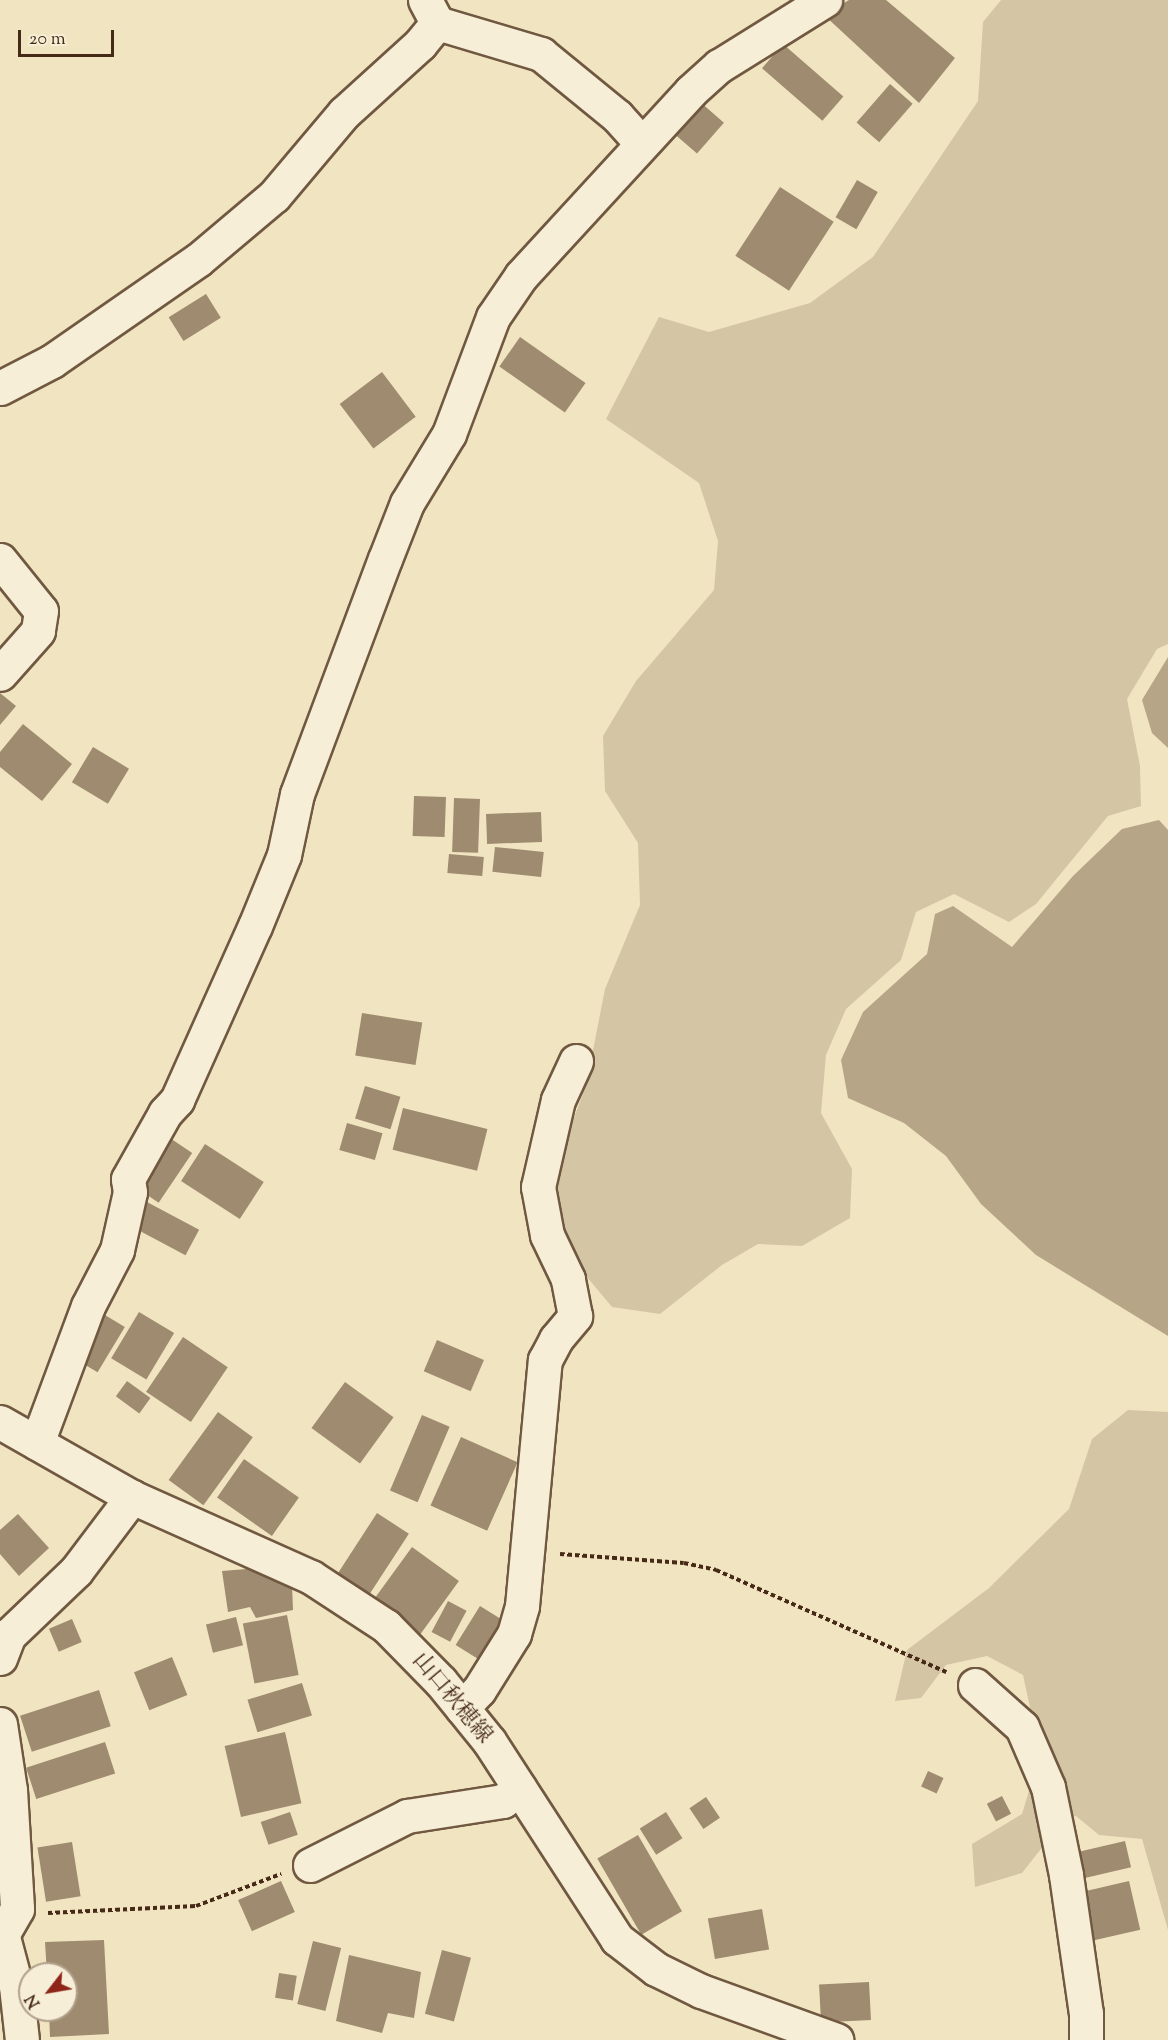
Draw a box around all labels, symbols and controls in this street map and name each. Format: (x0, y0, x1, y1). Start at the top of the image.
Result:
scale bar (21, 18, 117, 56)
text: 20 m (29, 27, 66, 53)
street label: 山口秋穂線 (406, 1648, 496, 1750)
north arrow (18, 1962, 78, 2022)
text: N (21, 1989, 47, 2012)

